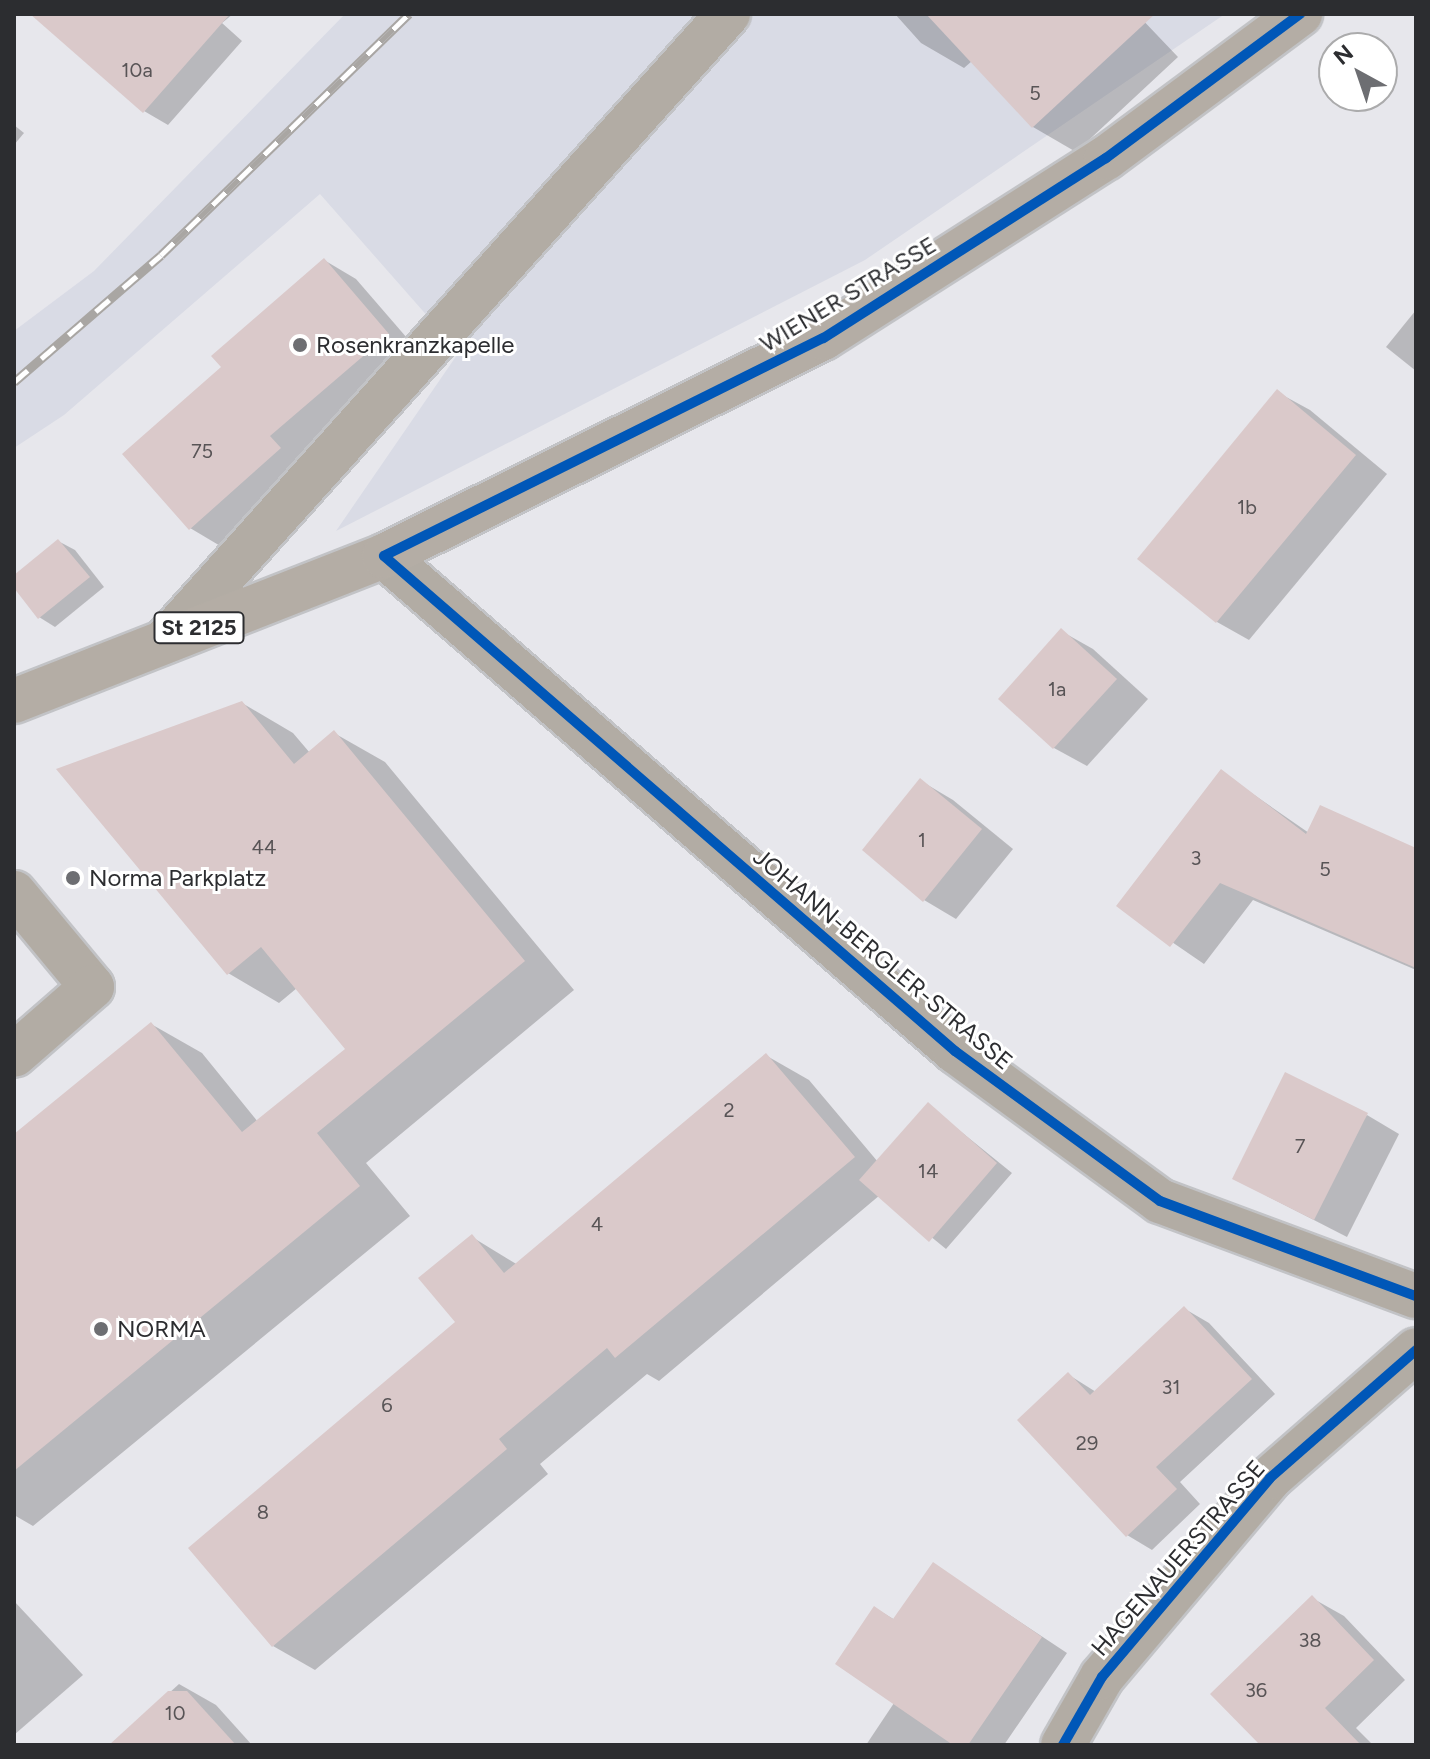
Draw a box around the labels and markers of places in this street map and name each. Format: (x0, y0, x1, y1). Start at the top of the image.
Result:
place label: Rosenkranzkapelle (316, 331, 514, 359)
marker: Rosenkranzkapelle (291, 336, 309, 354)
place label: Norma Parkplatz (89, 864, 266, 892)
marker: Norma Parkplatz (64, 869, 82, 887)
place label: NORMA (117, 1315, 206, 1343)
marker: NORMA (92, 1320, 110, 1338)

